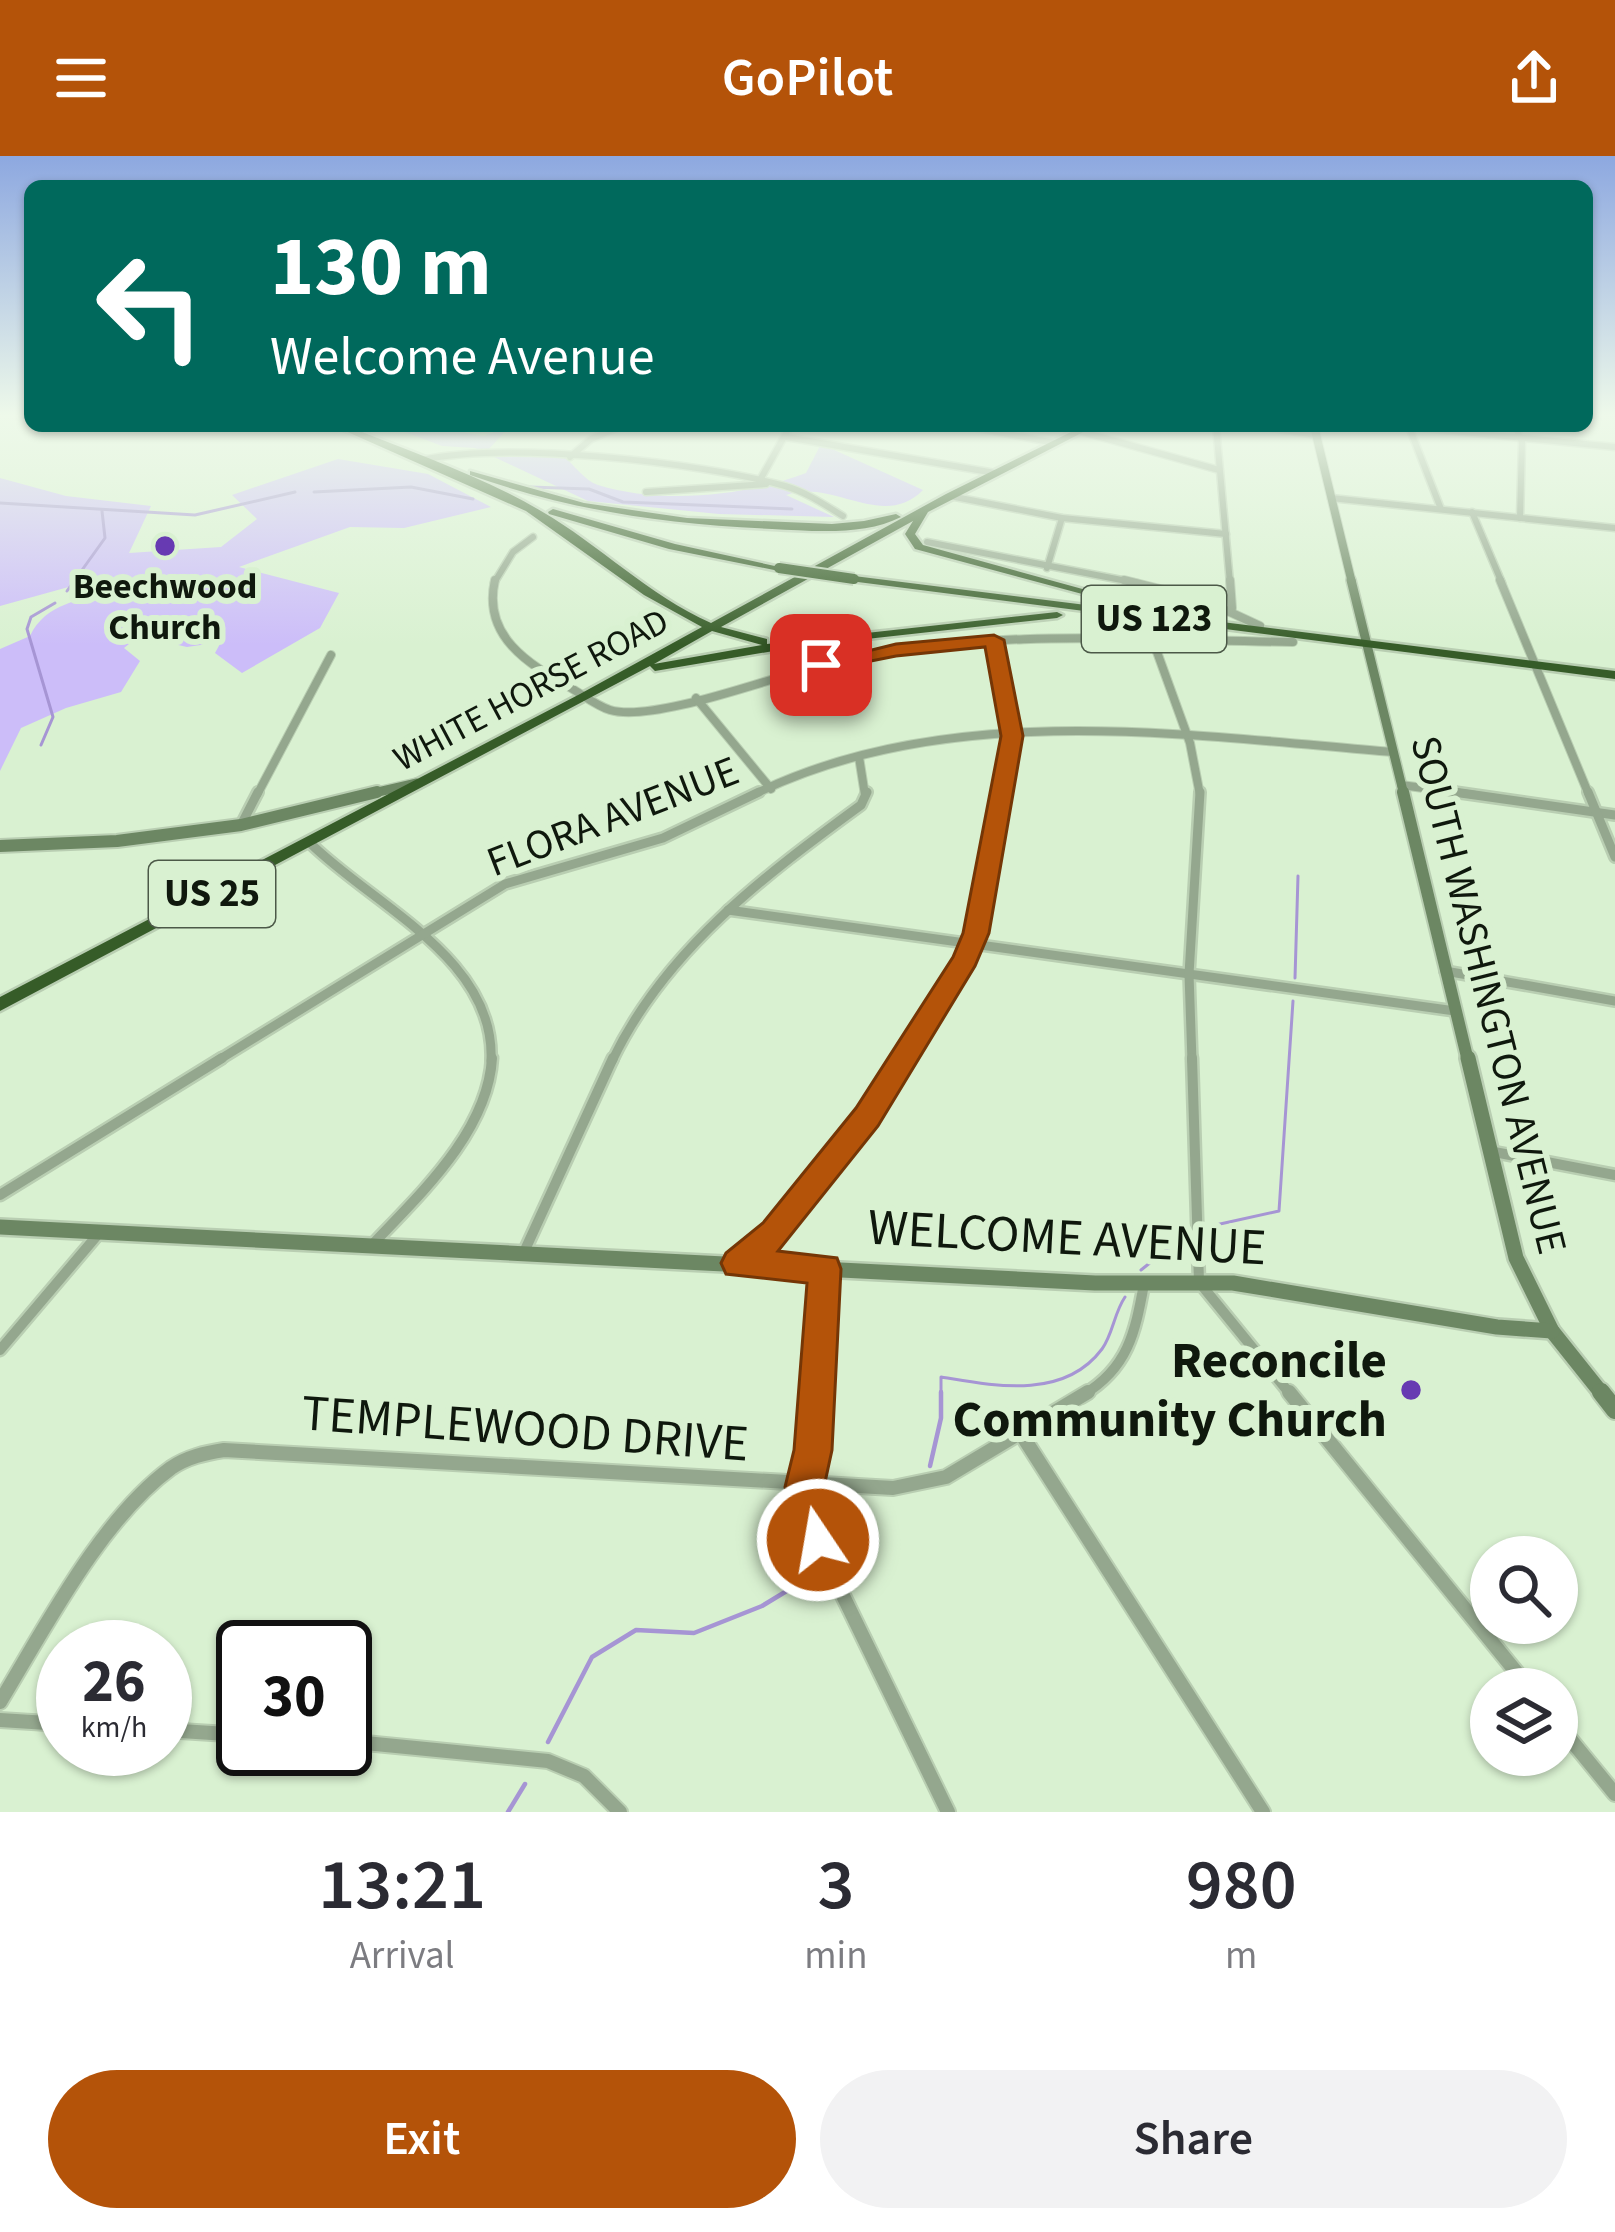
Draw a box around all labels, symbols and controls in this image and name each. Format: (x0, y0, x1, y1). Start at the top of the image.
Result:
text: GoPilot (722, 40, 893, 117)
icon: menu (48, 45, 114, 111)
icon: share (1501, 45, 1567, 111)
text: 130 m (270, 208, 492, 328)
icon: left (72, 228, 228, 384)
text: Welcome Avenue (270, 319, 655, 396)
marker: Beechwood Church (152, 533, 178, 559)
place label: Beechwood Church (73, 561, 257, 653)
road number: US 123 (1082, 586, 1226, 652)
street label: WHITE HORSE ROAD (384, 596, 678, 784)
pin (770, 614, 872, 716)
icon: arrive (788, 632, 854, 698)
street label: SOUTH WASHINGTON AVENUE (1395, 730, 1581, 1260)
street label: FLORA AVENUE (478, 741, 748, 893)
road number: US 25 (149, 861, 275, 927)
street label: WELCOME AVENUE (866, 1192, 1268, 1284)
place label: Reconcile Community Church (953, 1325, 1387, 1456)
street label: TEMPLEWOOD DRIVE (299, 1377, 751, 1481)
marker: Reconcile Community Church (1398, 1377, 1424, 1403)
position arrow (755, 1477, 881, 1603)
map controls (1470, 1536, 1578, 1776)
button: search (1470, 1536, 1578, 1644)
speed limit sign: 30 (216, 1620, 372, 1776)
text: 26 (82, 1640, 146, 1725)
button: layers (1470, 1668, 1578, 1776)
text: km/h (81, 1706, 147, 1749)
text: 13:21 (318, 1834, 486, 1937)
text: 3 (817, 1834, 854, 1937)
text: 980 (1186, 1834, 1297, 1937)
text: Arrival (350, 1928, 455, 1984)
text: min (804, 1928, 868, 1984)
text: m (1225, 1928, 1257, 1984)
button: Exit (48, 2070, 796, 2208)
button: Share (820, 2070, 1567, 2208)

